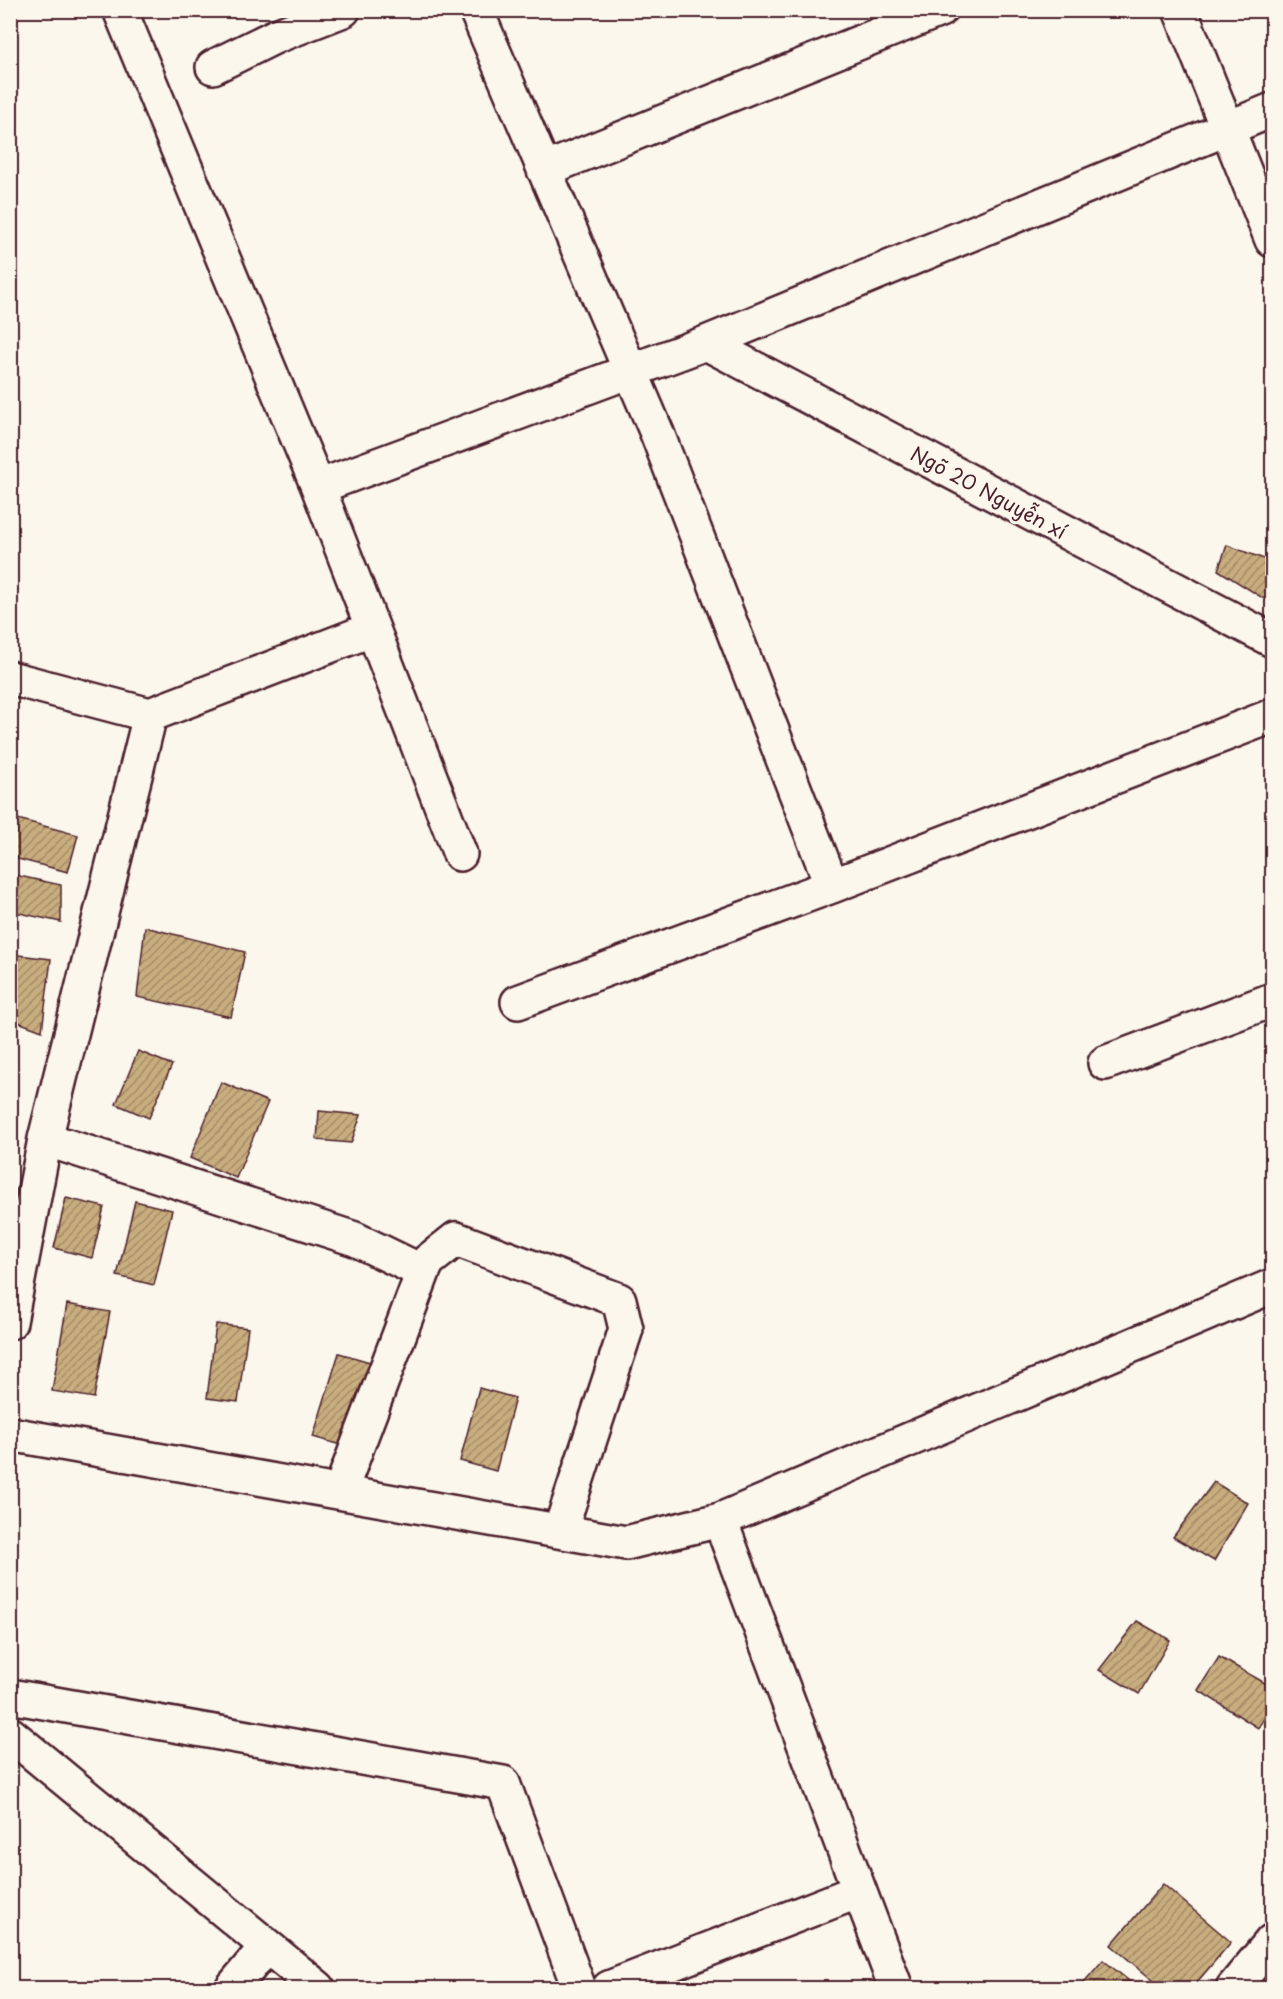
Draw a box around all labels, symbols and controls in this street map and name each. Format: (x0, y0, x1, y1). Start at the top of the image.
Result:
street label: Ngõ 20 Nguyễn xí (906, 438, 1073, 546)

